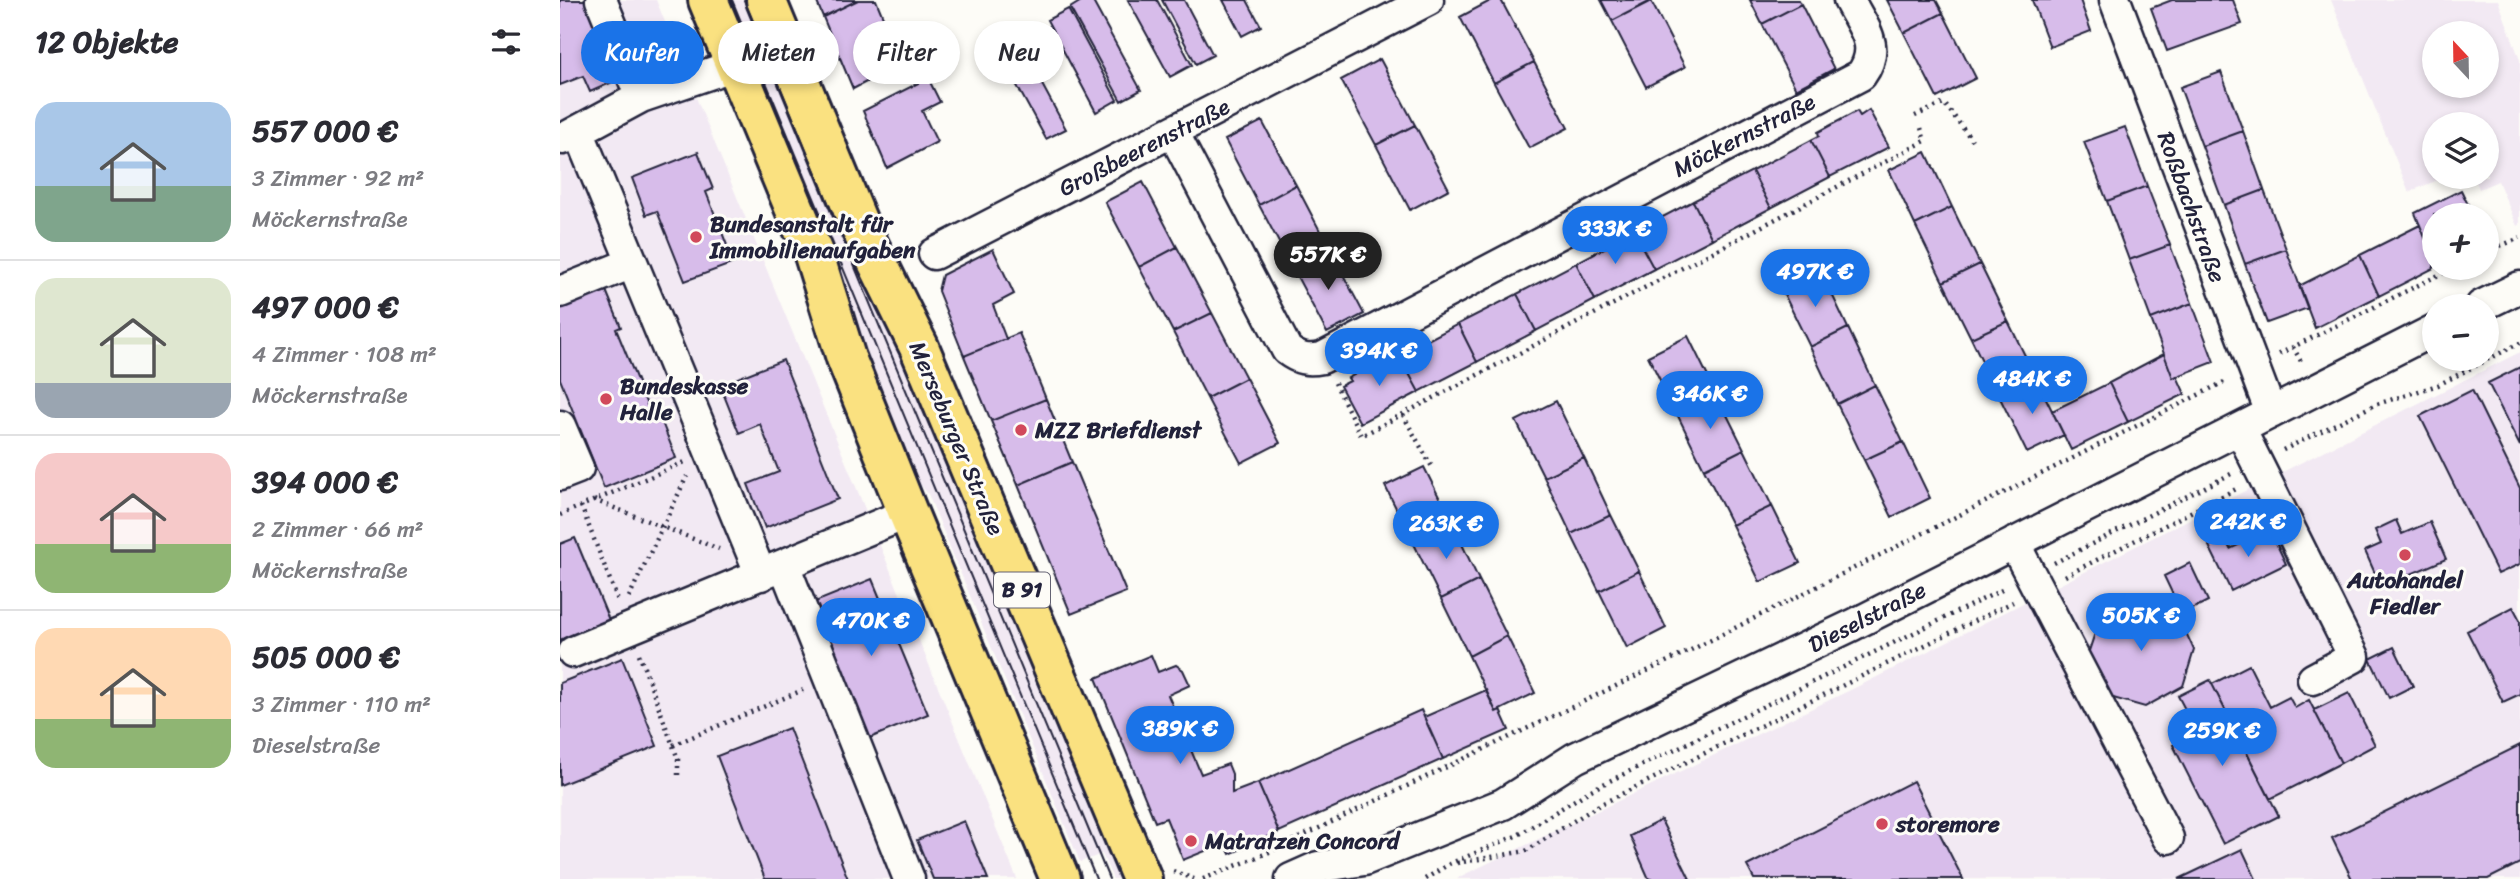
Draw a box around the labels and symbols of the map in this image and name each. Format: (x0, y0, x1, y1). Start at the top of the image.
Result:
north arrow (2422, 21, 2499, 98)
street label: Möckernstraße (1666, 82, 1823, 189)
street label: Großbeerenstraße (1051, 87, 1237, 208)
street label: Roßbachstraße (2145, 126, 2238, 289)
place label: Bundesanstalt für Immobilienaufgaben (709, 204, 916, 271)
pin: 333K € (1558, 206, 1672, 266)
marker: Bundesanstalt für Immobilienaufgaben (688, 229, 704, 245)
pin: 557K € (1271, 232, 1385, 292)
pin: 497K € (1758, 250, 1872, 309)
pin: 394K € (1322, 328, 1436, 388)
street label: Merseburger Straße (897, 335, 1016, 542)
pin: 484K € (1975, 356, 2089, 416)
place label: Bundeskasse Halle (619, 366, 748, 433)
pin: 346K € (1653, 372, 1767, 431)
marker: Bundeskasse Halle (598, 391, 614, 407)
place label: MZZ Briefdienst (1034, 410, 1203, 451)
marker: MZZ Briefdienst (1013, 422, 1029, 438)
pin: 242K € (2191, 500, 2305, 559)
pin: 263K € (1389, 502, 1503, 561)
marker: Autohandel Fiedler (2397, 547, 2413, 563)
place label: Autohandel Fiedler (2346, 560, 2464, 627)
street label: Dieselstraße (1801, 570, 1934, 665)
road number: B 91 (994, 572, 1050, 608)
pin: 505K € (2084, 594, 2198, 653)
pin: 470K € (814, 598, 928, 658)
pin: 389K € (1123, 706, 1237, 766)
pin: 259K € (2165, 708, 2279, 768)
place label: storemore (1895, 804, 2000, 845)
marker: storemore (1874, 816, 1890, 832)
place label: Matratzen Concord (1204, 821, 1401, 862)
marker: Matratzen Concord (1183, 833, 1199, 849)

